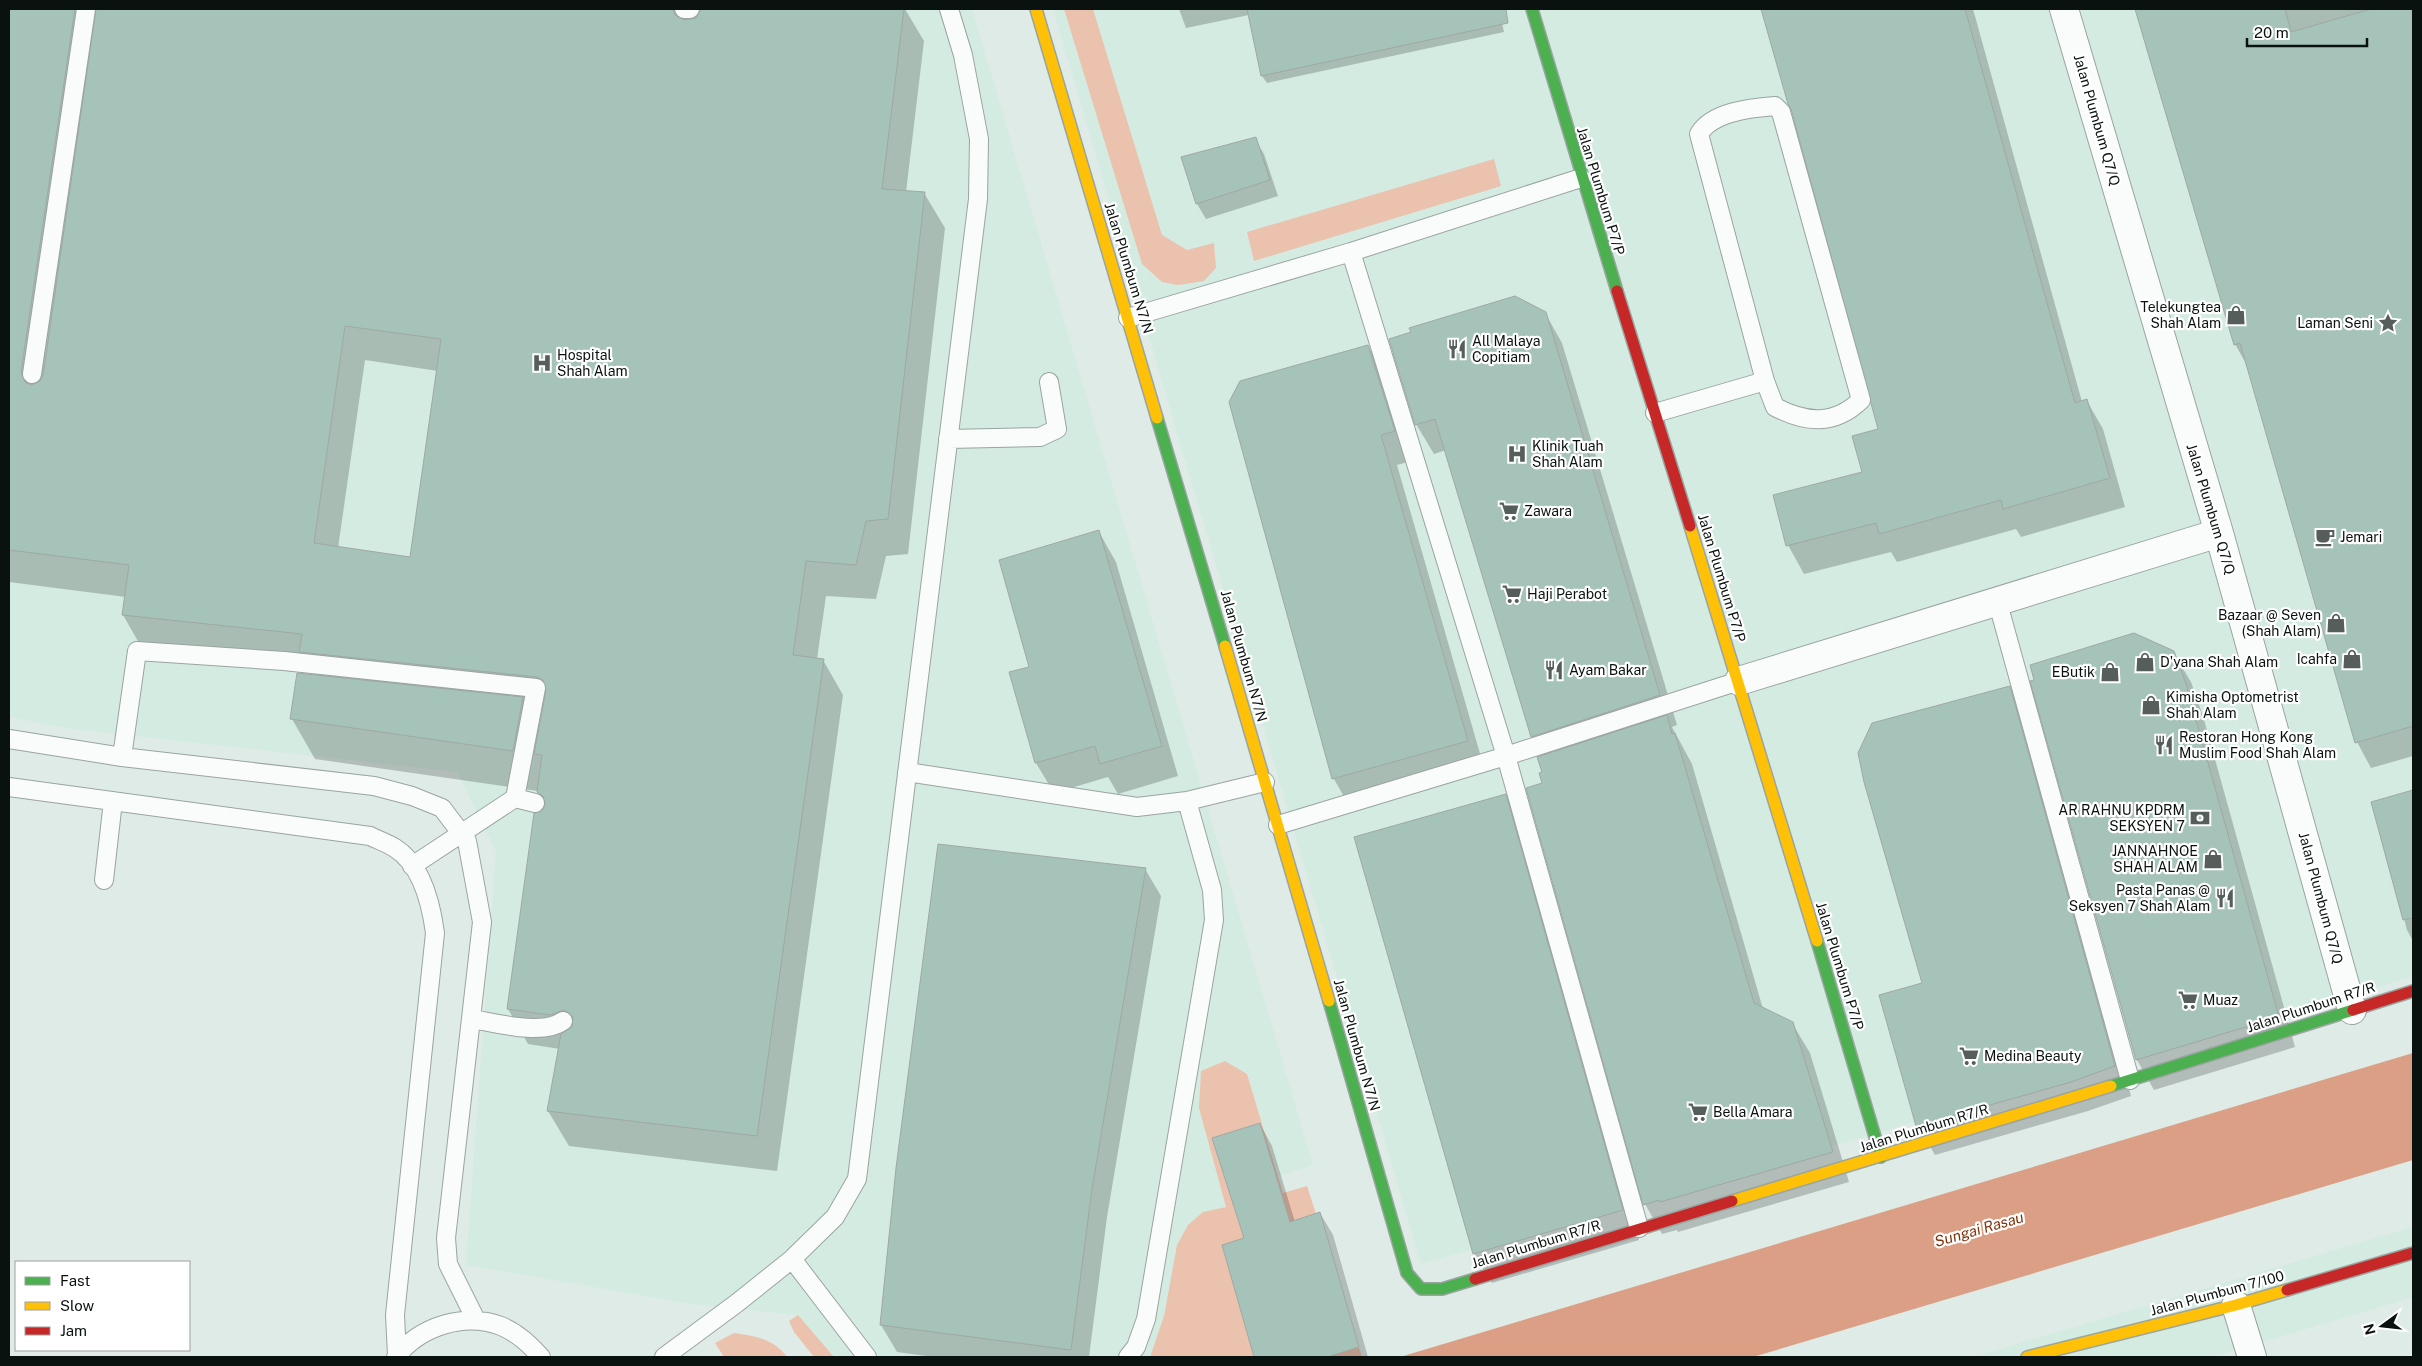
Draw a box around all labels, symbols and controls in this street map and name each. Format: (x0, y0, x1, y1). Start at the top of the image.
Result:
scale bar (2247, 15, 2367, 47)
text: 20 m (2254, 24, 2289, 41)
street label: Jalan Plumbum Q7/Q (2071, 52, 2123, 188)
street label: Jalan Plumbum P7/P (1574, 125, 1628, 257)
street label: Jalan Plumbum N7/N (1101, 200, 1157, 336)
place label: Telekungtea Shah Alam (2140, 299, 2221, 331)
shop icon: Telekungtea Shah Alam (2225, 304, 2247, 326)
place icon: Laman Seni (2377, 312, 2399, 334)
place label: Laman Seni (2297, 315, 2373, 331)
place label: All Malaya Copitiam (1472, 333, 1540, 365)
restaurant icon: All Malaya Copitiam (1446, 338, 1468, 360)
place label: Hospital Shah Alam (557, 347, 628, 379)
hospital icon: Hospital Shah Alam (531, 352, 553, 374)
place label: Klinik Tuah Shah Alam (1532, 438, 1604, 470)
street label: Jalan Plumbum Q7/Q (2183, 442, 2239, 576)
hospital icon: Klinik Tuah Shah Alam (1506, 443, 1528, 465)
supermarket icon: Zawara (1498, 500, 1520, 522)
place label: Zawara (1524, 503, 1572, 519)
street label: Jalan Plumbum P7/P (1695, 512, 1749, 644)
cafe icon: Jemari (2314, 526, 2336, 548)
place label: Jemari (2340, 529, 2382, 545)
supermarket icon: Haji Perabot (1501, 583, 1523, 605)
place label: Haji Perabot (1527, 586, 1607, 602)
street label: Jalan Plumbum N7/N (1218, 588, 1270, 724)
place label: Bazaar @ Seven (Shah Alam) (2218, 607, 2321, 639)
shop icon: Bazaar @ Seven (Shah Alam) (2325, 612, 2347, 634)
shop icon: Icahfa (2341, 648, 2363, 670)
shop icon: D'yana Shah Alam (2134, 651, 2156, 673)
place label: Icahfa (2297, 651, 2337, 667)
place label: D'yana Shah Alam (2160, 654, 2278, 670)
restaurant icon: Ayam Bakar (1543, 659, 1565, 681)
shop icon: EButik (2099, 661, 2121, 683)
place label: Ayam Bakar (1569, 662, 1647, 678)
place label: EButik (2052, 664, 2095, 680)
place label: Kimisha Optometrist Shah Alam (2166, 689, 2299, 721)
shop icon: Kimisha Optometrist Shah Alam (2140, 694, 2162, 716)
place label: Restoran Hong Kong Muslim Food Shah Alam (2179, 729, 2336, 761)
restaurant icon: Restoran Hong Kong Muslim Food Shah Alam (2153, 734, 2175, 756)
place label: AR RAHNU KPDRM SEKSYEN 7 (2058, 802, 2185, 834)
bank icon: AR RAHNU KPDRM SEKSYEN 7 (2189, 807, 2211, 829)
street label: Jalan Plumbum Q7/Q (2296, 830, 2346, 966)
place label: JANNAHNOE SHAH ALAM (2112, 843, 2198, 875)
shop icon: JANNAHNOE SHAH ALAM (2202, 848, 2224, 870)
place label: Pasta Panas @ Seksyen 7 Shah Alam (2069, 882, 2210, 914)
restaurant icon: Pasta Panas @ Seksyen 7 Shah Alam (2214, 887, 2236, 909)
street label: Jalan Plumbum P7/P (1813, 900, 1867, 1032)
street label: Jalan Plumbum N7/N (1331, 977, 1383, 1113)
street label: Jalan Plumbum R7/R (2245, 979, 2377, 1035)
supermarket icon: Muaz (2177, 989, 2199, 1011)
place label: Muaz (2203, 992, 2238, 1008)
supermarket icon: Medina Beauty (1958, 1045, 1980, 1067)
place label: Medina Beauty (1984, 1048, 2082, 1064)
supermarket icon: Bella Amara (1687, 1101, 1709, 1123)
street label: Jalan Plumbum R7/R (1858, 1101, 1990, 1155)
place label: Bella Amara (1713, 1104, 1792, 1120)
water label: Sungai Rasau (1932, 1208, 2026, 1250)
street label: Jalan Plumbum R7/R (1470, 1217, 1602, 1271)
legend (15, 1261, 190, 1351)
street label: Jalan Plumbum 7/100 (2148, 1267, 2286, 1319)
text: Fast (60, 1272, 90, 1289)
text: Slow (60, 1297, 95, 1314)
north arrow (2357, 1301, 2407, 1351)
text: Jam (60, 1322, 87, 1339)
text: N (2360, 1322, 2379, 1337)

